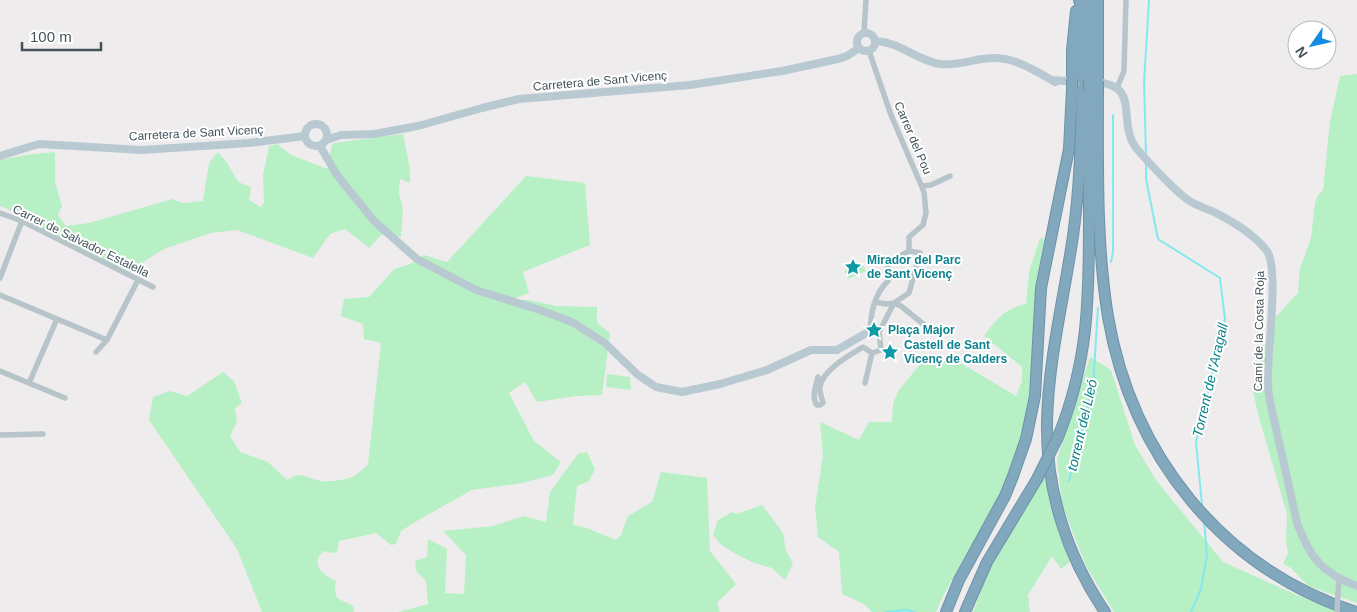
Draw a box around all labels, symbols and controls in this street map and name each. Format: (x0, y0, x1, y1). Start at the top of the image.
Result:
scale bar (22, 20, 101, 52)
north arrow (1287, 20, 1337, 70)
text: 100 m (30, 28, 72, 45)
text: N (1292, 44, 1311, 61)
street label: Carretera de Sant Vicenç (532, 68, 668, 94)
street label: Carrer del Pou (891, 99, 935, 177)
street label: Carretera de Sant Vicenç (128, 122, 264, 144)
street label: Carrer de Salvador Estalella (10, 202, 152, 280)
place label: Mirador del Parc de Sant Vicenç (867, 253, 961, 281)
place icon: Mirador del Parc de Sant Vicenç (843, 257, 863, 277)
street label: Camí de la Costa Roja (1251, 270, 1267, 391)
place icon: Plaça Major (864, 320, 884, 340)
water label: Torrent de l'Aragall (1189, 321, 1231, 439)
place label: Plaça Major (888, 323, 955, 337)
place label: Castell de Sant Vicenç de Calders (904, 338, 1007, 366)
place icon: Castell de Sant Vicenç de Calders (880, 342, 900, 362)
water label: torrent del Lleó (1064, 377, 1100, 472)

